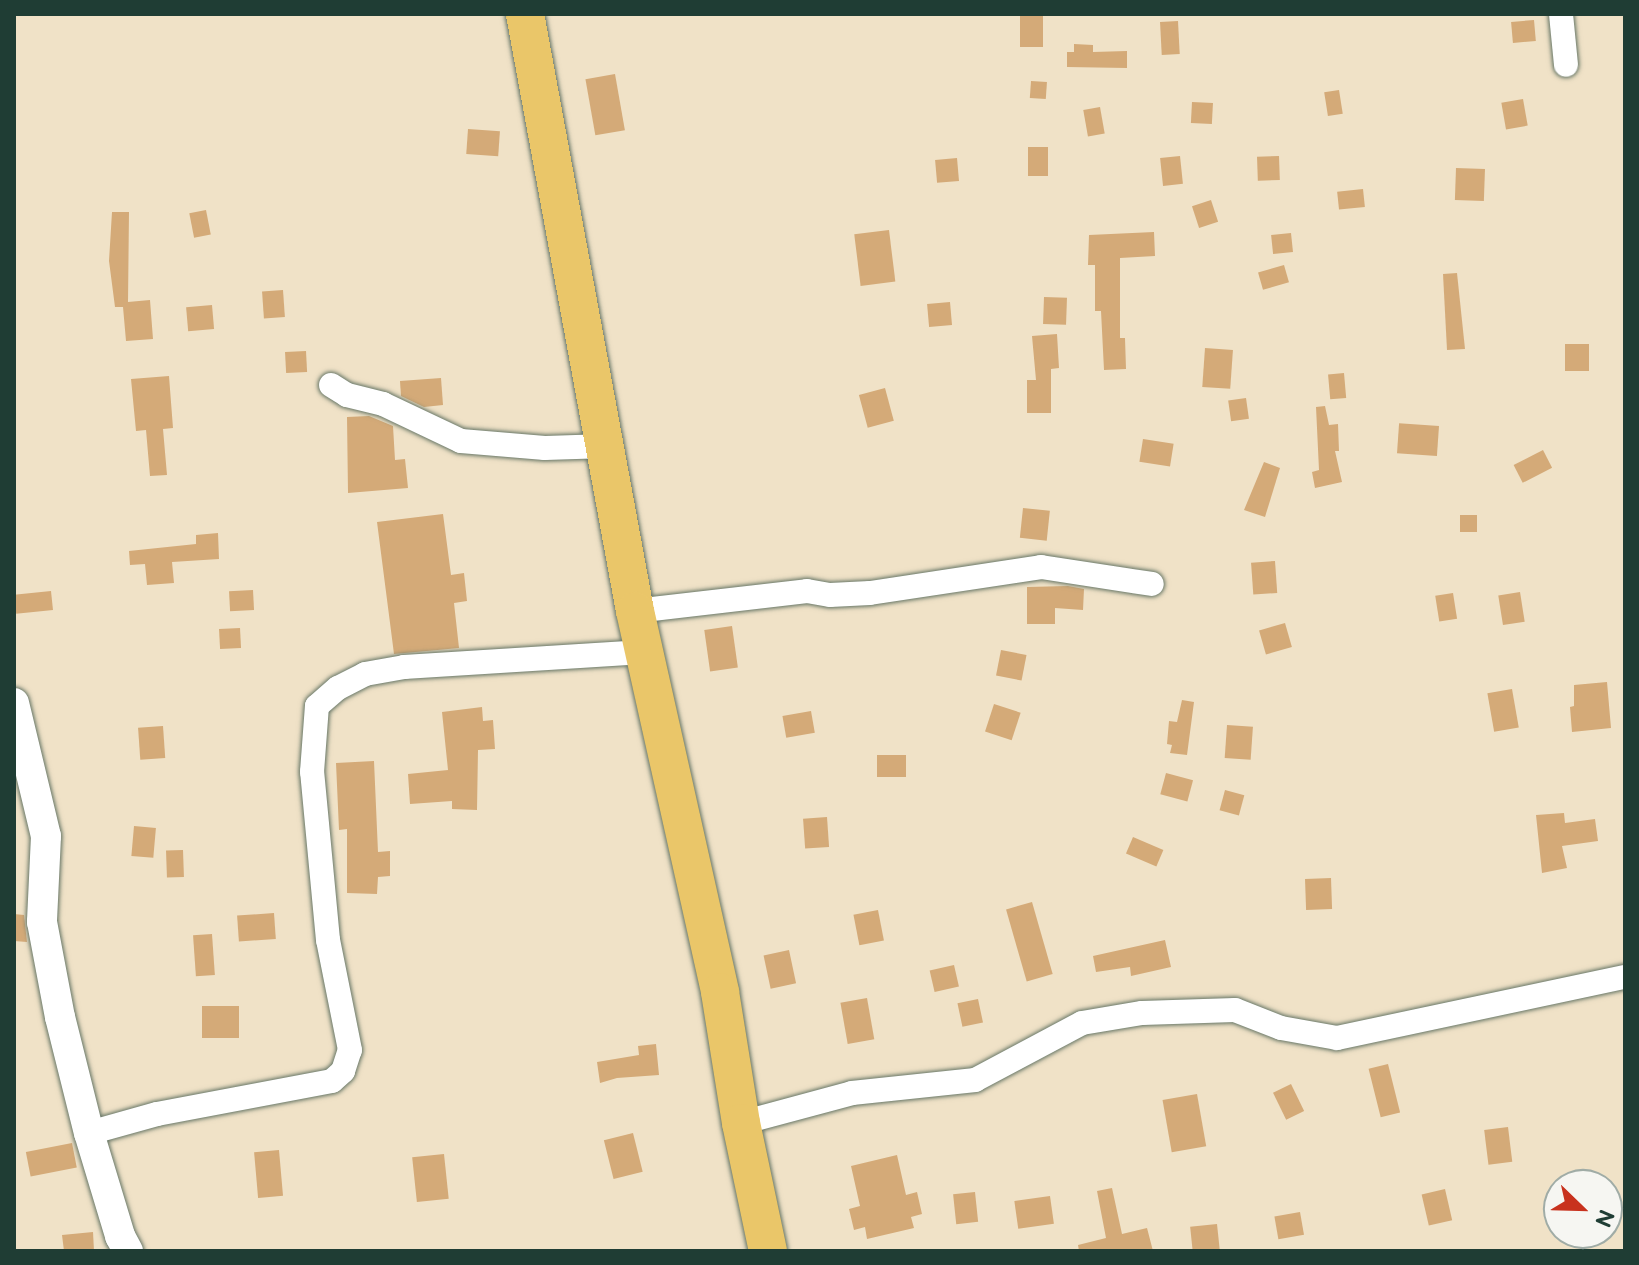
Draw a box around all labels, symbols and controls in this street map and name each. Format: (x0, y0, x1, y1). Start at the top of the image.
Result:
north arrow (1543, 1169, 1623, 1249)
text: N (1588, 1205, 1619, 1231)

